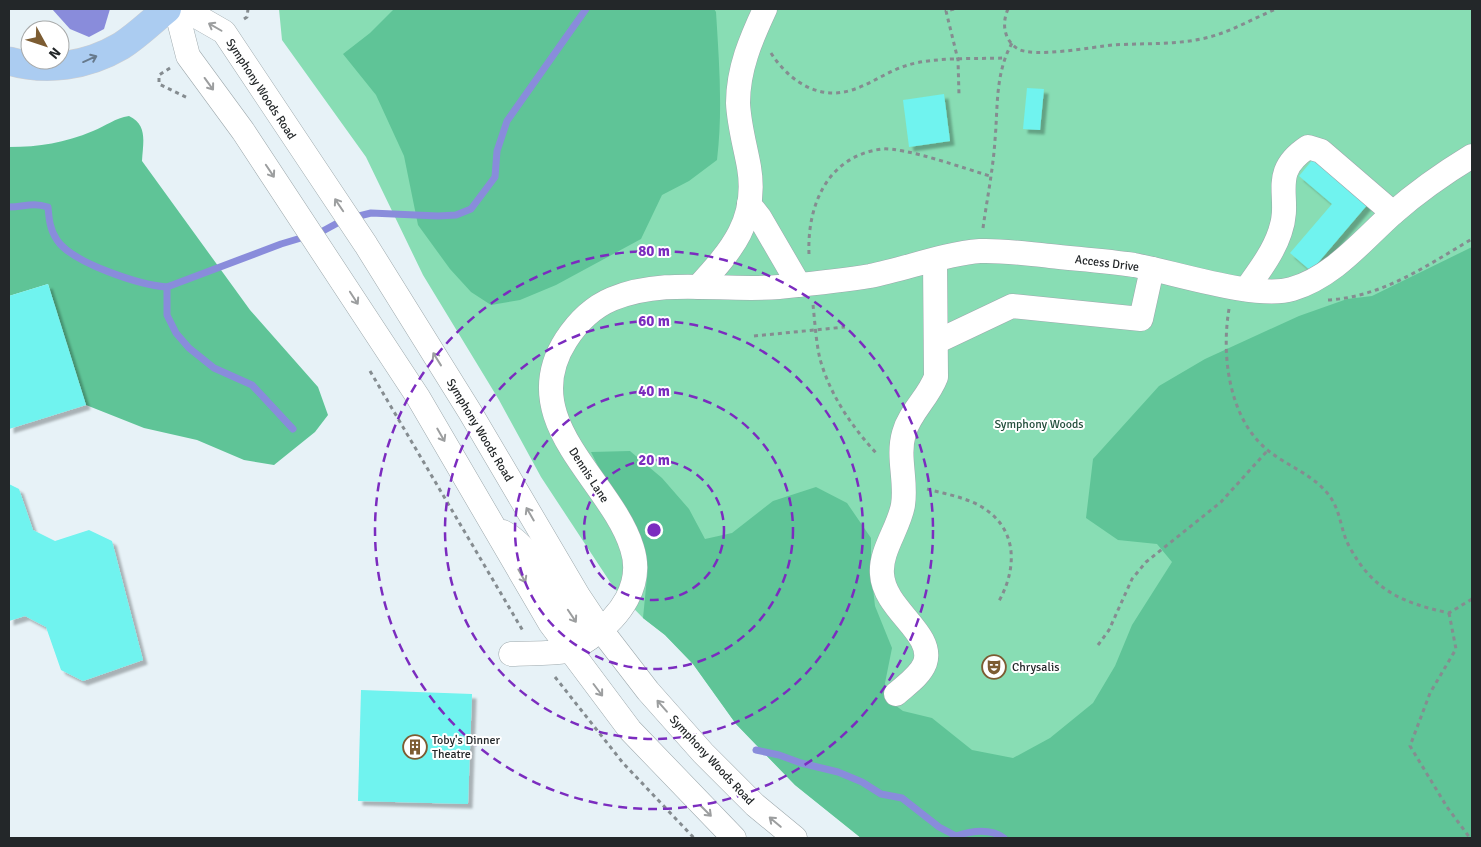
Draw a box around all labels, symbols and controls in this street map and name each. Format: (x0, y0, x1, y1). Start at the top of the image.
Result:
north arrow (20, 20, 70, 70)
one-way arrow (208, 21, 222, 31)
street label: Symphony Woods Road (222, 36, 299, 143)
text: N (45, 44, 64, 62)
one-way arrow (82, 54, 97, 64)
one-way arrow (203, 77, 214, 90)
one-way arrow (265, 164, 275, 178)
one-way arrow (333, 198, 344, 212)
text: 80 m (638, 242, 670, 260)
street label: Access Drive (1074, 252, 1140, 275)
one-way arrow (349, 291, 359, 305)
text: 60 m (638, 312, 670, 330)
one-way arrow (432, 353, 442, 367)
street label: Symphony Woods Road (443, 376, 516, 484)
text: 40 m (638, 382, 670, 400)
park label: Symphony Woods (994, 417, 1084, 432)
one-way arrow (436, 428, 446, 442)
street label: Dennis Lane (565, 445, 612, 506)
text: 20 m (638, 451, 670, 469)
one-way arrow (524, 507, 534, 521)
centre of rings (645, 521, 663, 539)
one-way arrow (518, 568, 527, 583)
one-way arrow (566, 609, 577, 623)
theatre icon: Chrysalis (981, 654, 1007, 680)
place label: Chrysalis (1012, 660, 1059, 675)
one-way arrow (593, 683, 604, 696)
one-way arrow (656, 699, 667, 712)
street label: Symphony Woods Road (666, 712, 757, 808)
place label: Toby's Dinner Theatre (432, 733, 501, 762)
building icon: Toby's Dinner Theatre (402, 734, 428, 760)
one-way arrow (700, 805, 712, 817)
one-way arrow (768, 816, 781, 827)

